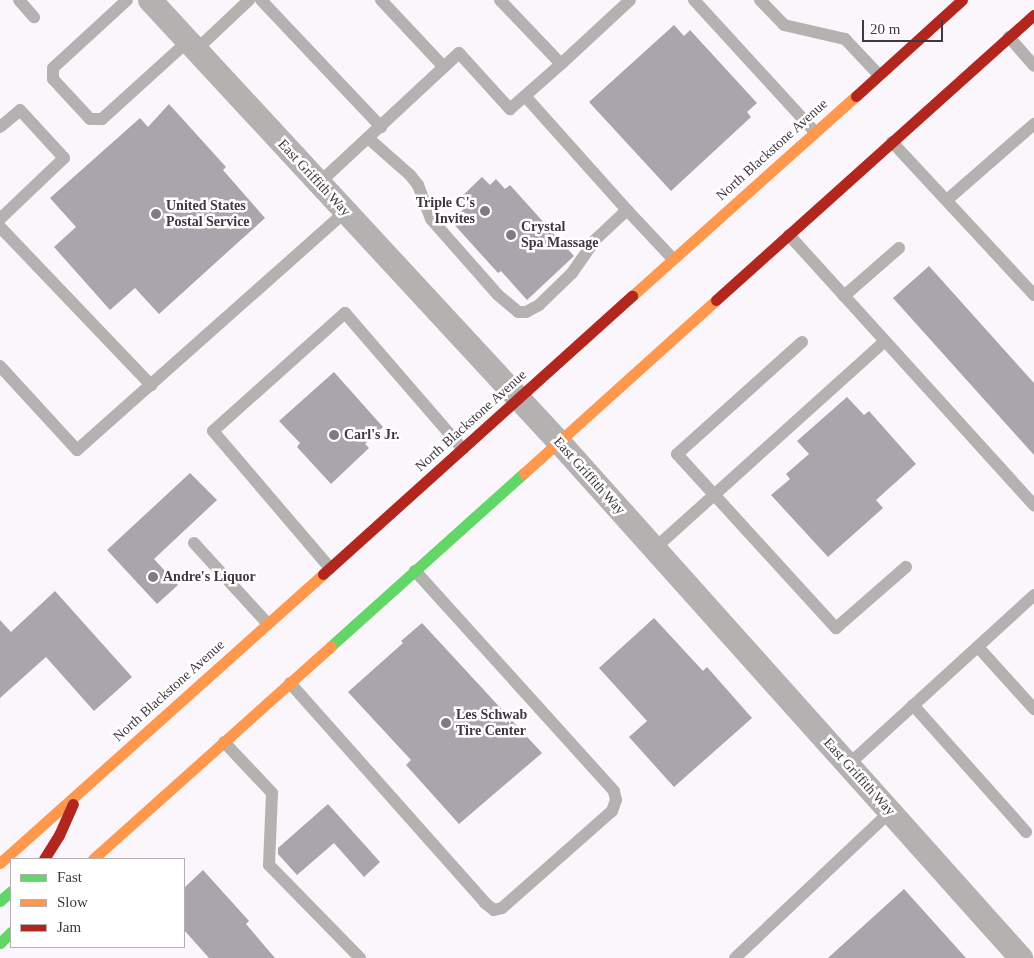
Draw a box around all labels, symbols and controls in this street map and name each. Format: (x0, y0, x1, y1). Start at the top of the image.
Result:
scale bar (864, 10, 945, 42)
text: 20 m (870, 21, 900, 37)
street label: North Blackstone Avenue (713, 95, 831, 205)
street label: East Griffith Way (274, 136, 354, 220)
place label: Triple C's Invites (416, 195, 475, 228)
place label: United States Postal Service (166, 198, 250, 230)
marker: Triple C's Invites (479, 205, 491, 217)
marker: United States Postal Service (150, 208, 162, 220)
place label: Crystal Spa Massage (521, 219, 598, 252)
marker: Crystal Spa Massage (505, 229, 517, 241)
street label: North Blackstone Avenue (412, 366, 530, 476)
place label: Carl's Jr. (344, 427, 399, 443)
marker: Carl's Jr. (328, 429, 340, 441)
street label: East Griffith Way (550, 434, 628, 518)
place label: Andre's Liquor (163, 569, 256, 585)
marker: Andre's Liquor (147, 571, 159, 583)
street label: North Blackstone Avenue (110, 636, 228, 746)
place label: Les Schwab Tire Center (456, 707, 527, 740)
marker: Les Schwab Tire Center (440, 717, 452, 729)
street label: East Griffith Way (820, 735, 898, 819)
legend (10, 858, 185, 948)
text: Fast (57, 869, 82, 885)
text: Slow (57, 894, 88, 910)
text: Jam (57, 919, 81, 935)

